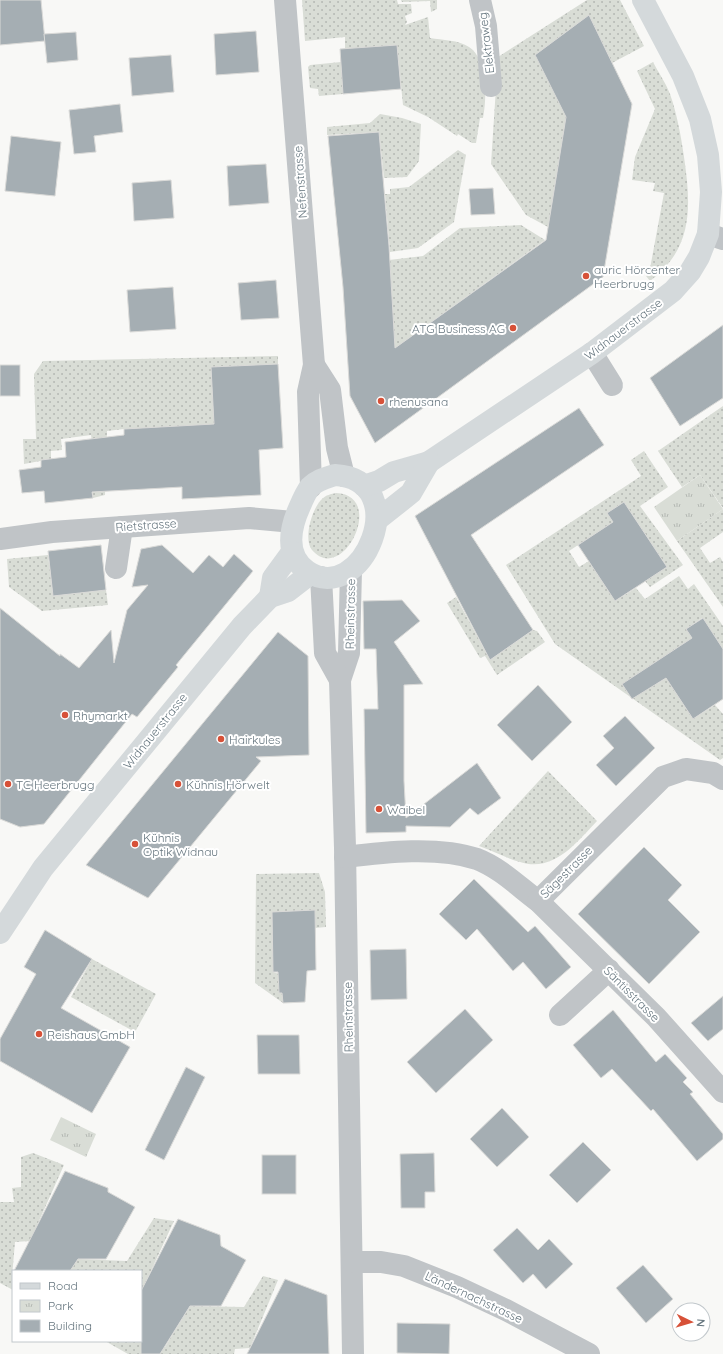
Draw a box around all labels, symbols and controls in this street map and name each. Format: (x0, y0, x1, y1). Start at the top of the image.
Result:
street label: Elektraweg (475, 11, 497, 75)
street label: Nefenstrasse (290, 145, 310, 219)
place label: auric Hörcenter Heerbrugg (594, 262, 681, 291)
marker: auric Hörcenter Heerbrugg (581, 271, 591, 281)
street label: Widnauerstrasse (581, 295, 665, 363)
place label: ATG Business AG (412, 321, 505, 336)
marker: ATG Business AG (508, 323, 518, 333)
place label: rhenusana (389, 394, 448, 409)
marker: rhenusana (376, 396, 386, 406)
street label: Rietstrasse (115, 515, 177, 535)
street label: Rheinstrasse (342, 578, 358, 649)
street label: Widnauerstrasse (120, 690, 190, 772)
place label: Rhymarkt (73, 708, 128, 723)
marker: Rhymarkt (60, 710, 70, 720)
place label: Hairkules (229, 732, 281, 747)
marker: Hairkules (216, 734, 226, 744)
place label: TC Heerbrugg (16, 777, 95, 792)
place label: Kühnis Hörwelt (186, 777, 270, 792)
marker: TC Heerbrugg (3, 779, 13, 789)
marker: Kühnis Hörwelt (173, 779, 183, 789)
place label: Waibel (387, 802, 425, 817)
marker: Waibel (374, 804, 384, 814)
place label: Kühnis Optik Widnau (143, 830, 218, 859)
marker: Kühnis Optik Widnau (130, 839, 140, 849)
street label: Sägestrasse (537, 843, 595, 901)
street label: Säntisstrasse (601, 963, 663, 1025)
street label: Rheinstrasse (340, 981, 356, 1052)
place label: Reishaus GmbH (47, 1027, 135, 1042)
marker: Reishaus GmbH (34, 1029, 44, 1039)
street label: Ländernachstrasse (423, 1268, 525, 1326)
legend (12, 1270, 142, 1342)
text: Road (48, 1278, 78, 1293)
text: Park (48, 1298, 73, 1313)
north arrow (671, 1302, 711, 1342)
text: Building (48, 1318, 92, 1333)
text: N (694, 1318, 708, 1328)

